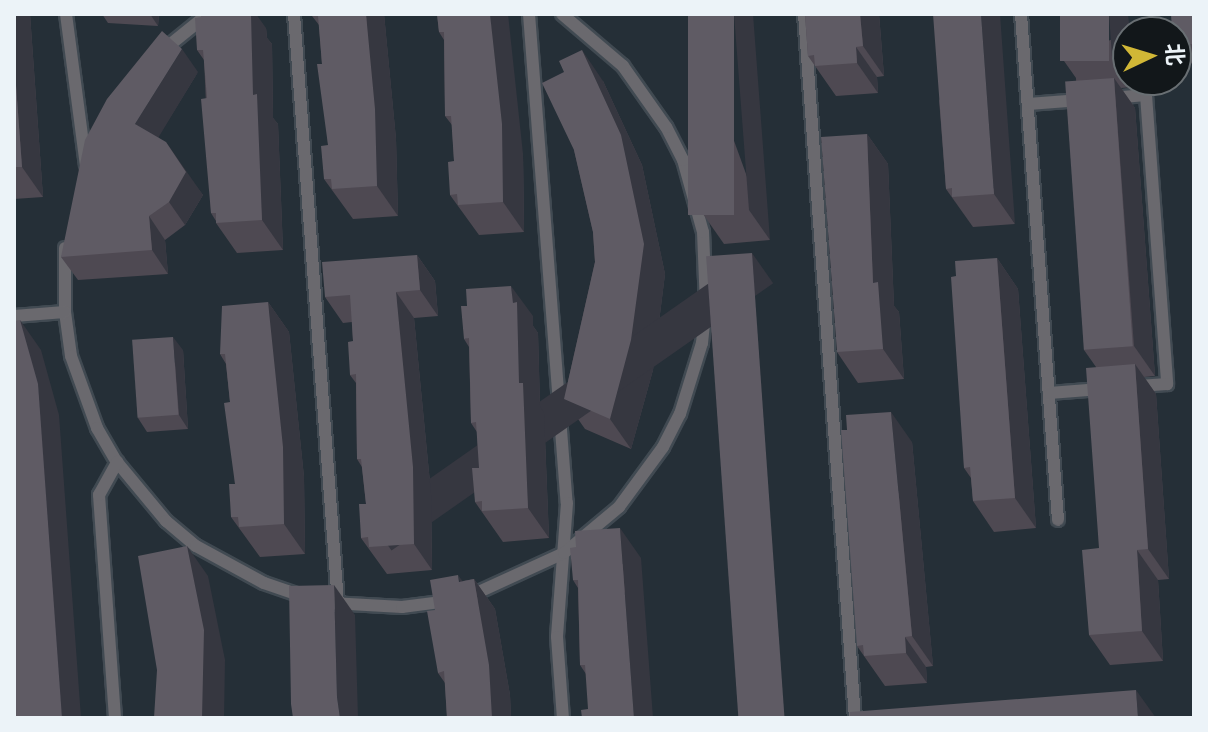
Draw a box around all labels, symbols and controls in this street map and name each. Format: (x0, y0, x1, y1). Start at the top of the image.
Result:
north arrow (1112, 16, 1192, 96)
text: 北 (1161, 43, 1188, 66)

